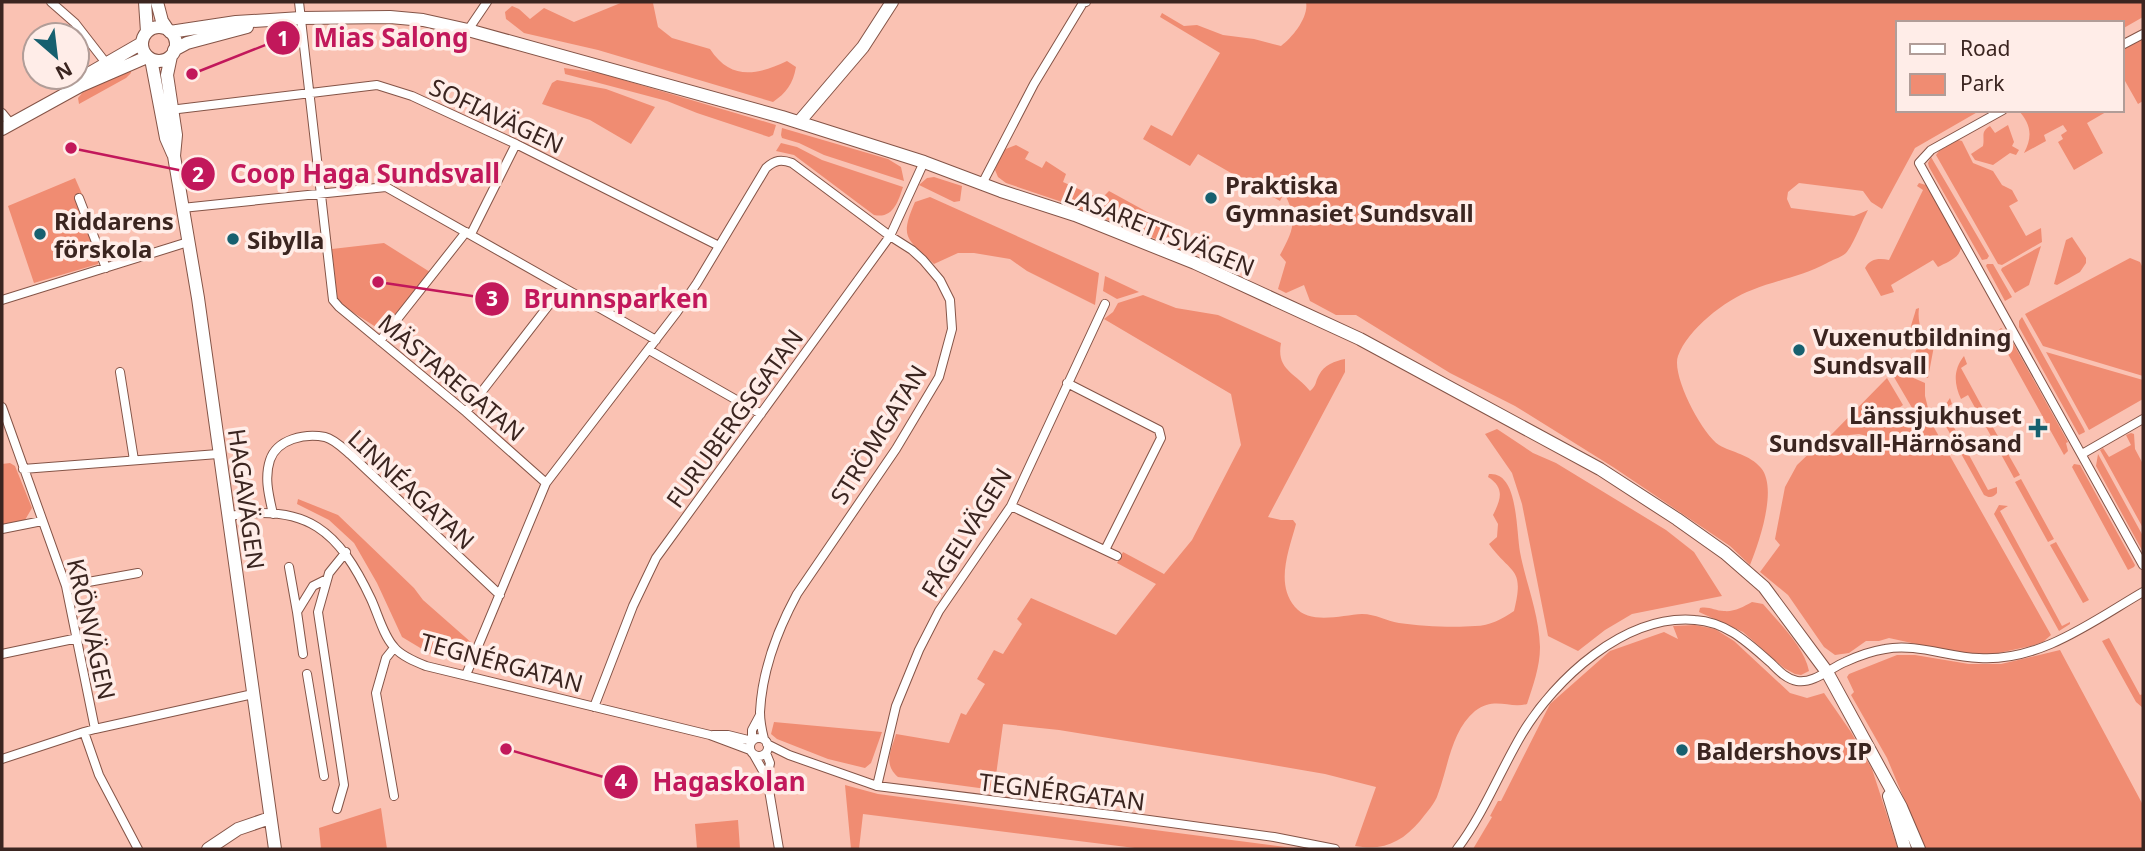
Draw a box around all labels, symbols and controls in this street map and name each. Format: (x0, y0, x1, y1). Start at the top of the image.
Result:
callout: Mias Salong (265, 15, 483, 62)
text: Mias Salong (314, 19, 468, 55)
north arrow (21, 21, 91, 91)
legend (1896, 21, 2124, 112)
text: 1 (277, 24, 289, 52)
text: Road (1960, 34, 2010, 62)
text: N (51, 56, 77, 86)
text: Park (1960, 69, 2005, 97)
street label: SOFIAVÄGEN (425, 70, 569, 160)
callout: Coop Haga Sundsvall (181, 151, 514, 198)
text: Coop Haga Sundsvall (230, 155, 500, 191)
text: 2 (192, 160, 204, 188)
place label: Praktiska Gymnasiet Sundsvall (1225, 168, 1474, 229)
street label: LASARETTSVÄGEN (1060, 177, 1260, 283)
marker: Praktiska Gymnasiet Sundsvall (1203, 190, 1219, 206)
place label: Riddarens förskola (54, 204, 174, 265)
place label: Sibylla (247, 223, 324, 256)
marker: Riddarens förskola (32, 226, 48, 242)
marker: Sibylla (225, 231, 241, 247)
callout: Brunnsparken (475, 275, 722, 322)
text: Brunnsparken (524, 280, 708, 316)
text: 3 (486, 284, 498, 312)
street label: MÄSTAREGATAN (372, 306, 532, 448)
place label: Vuxenutbildning Sundsvall (1813, 320, 2012, 381)
street label: FURUBERGSGATAN (658, 322, 810, 514)
marker: Vuxenutbildning Sundsvall (1791, 342, 1807, 358)
street label: STRÖMGATAN (822, 358, 934, 510)
place label: Länssjukhuset Sundsvall-Härnösand (1769, 398, 2022, 459)
marker: Länssjukhuset Sundsvall-Härnösand (2028, 418, 2048, 438)
street label: LINNÉAGATAN (342, 422, 482, 556)
street label: HAGAVÄGEN (221, 426, 273, 572)
street label: FÅGELVÄGEN (913, 461, 1019, 603)
street label: KRÖNVÄGEN (60, 555, 124, 703)
street label: TEGNÉRGATAN (417, 624, 587, 700)
place label: Baldershovs IP (1696, 734, 1872, 767)
marker: Baldershovs IP (1674, 742, 1690, 758)
callout: Hagaskolan (604, 758, 820, 805)
text: Hagaskolan (652, 763, 806, 799)
street label: TEGNÉRGATAN (977, 764, 1147, 818)
text: 4 (615, 767, 627, 795)

